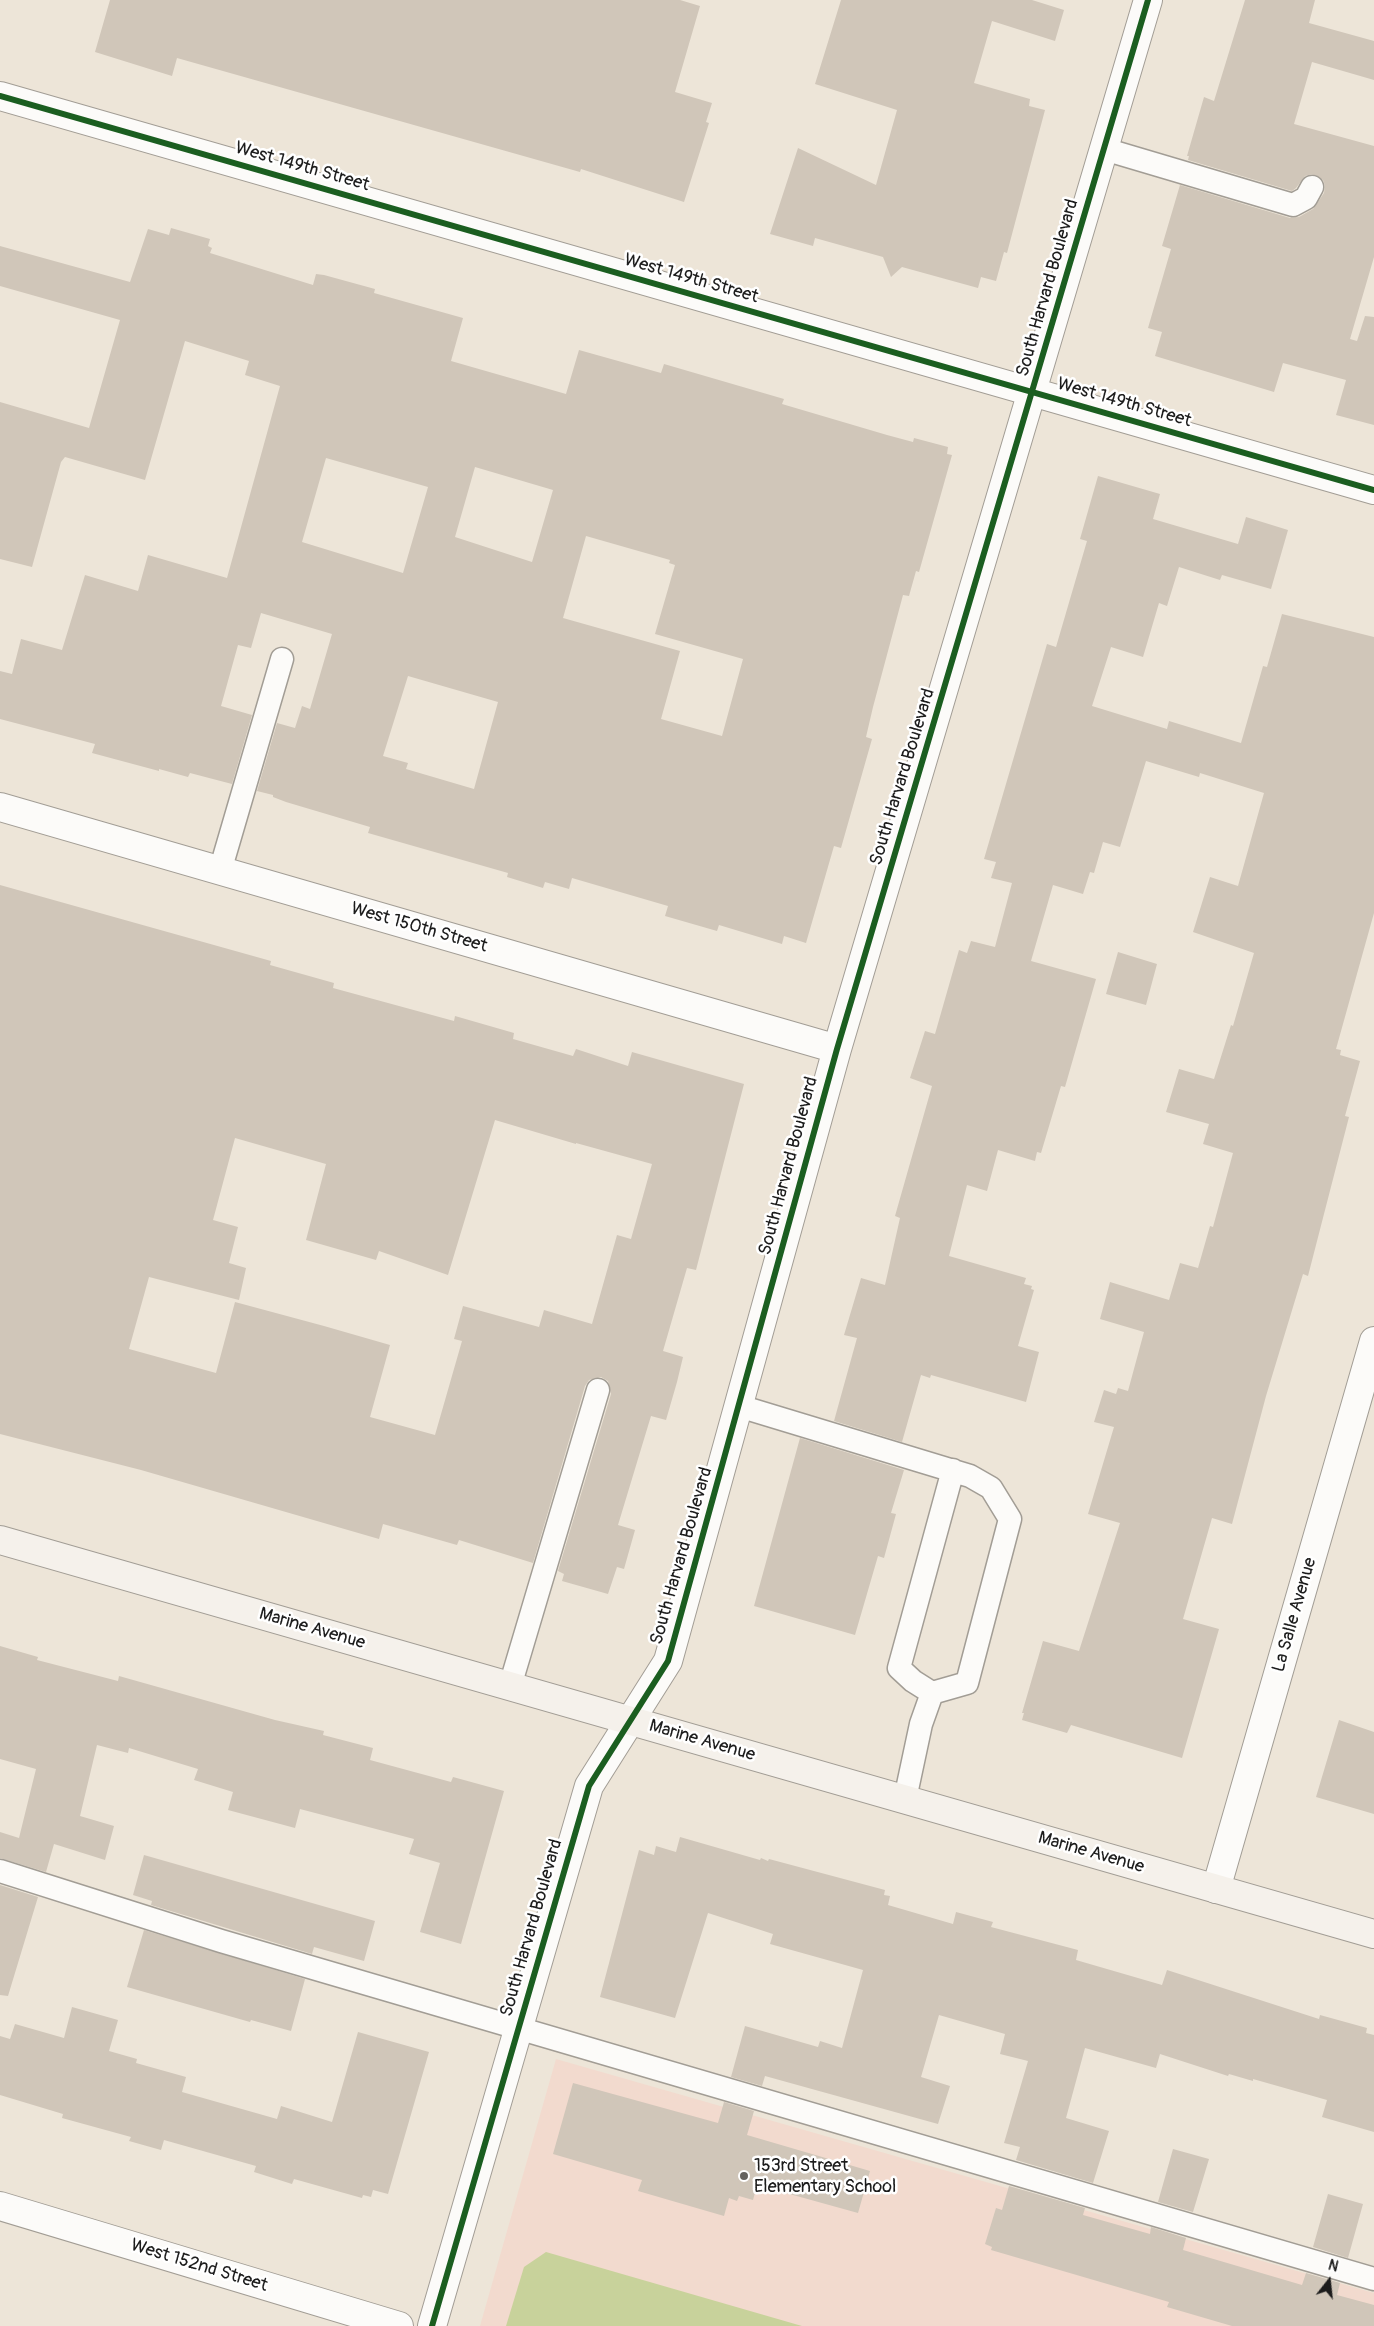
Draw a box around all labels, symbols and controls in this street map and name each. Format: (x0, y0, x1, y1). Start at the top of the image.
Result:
street label: West 149th Street (232, 138, 372, 196)
street label: South Harvard Boulevard (1012, 197, 1084, 379)
street label: West 149th Street (621, 250, 761, 308)
street label: West 149th Street (1054, 374, 1194, 432)
street label: South Harvard Boulevard (866, 686, 940, 868)
street label: West 150th Street (348, 898, 490, 958)
street label: South Harvard Boulevard (755, 1074, 823, 1258)
street label: South Harvard Boulevard (646, 1465, 718, 1647)
street label: La Salle Avenue (1268, 1555, 1322, 1675)
street label: Marine Avenue (257, 1604, 367, 1654)
street label: Marine Avenue (647, 1716, 757, 1766)
street label: Marine Avenue (1036, 1828, 1146, 1878)
street label: South Harvard Boulevard (496, 1837, 568, 2019)
place label: 153rd Street Elementary School (754, 2155, 896, 2198)
marker: 153rd Street Elementary School (738, 2170, 750, 2182)
street label: West 152nd Street (128, 2235, 270, 2297)
north arrow (1304, 2256, 1354, 2306)
text: N (1326, 2257, 1340, 2276)

